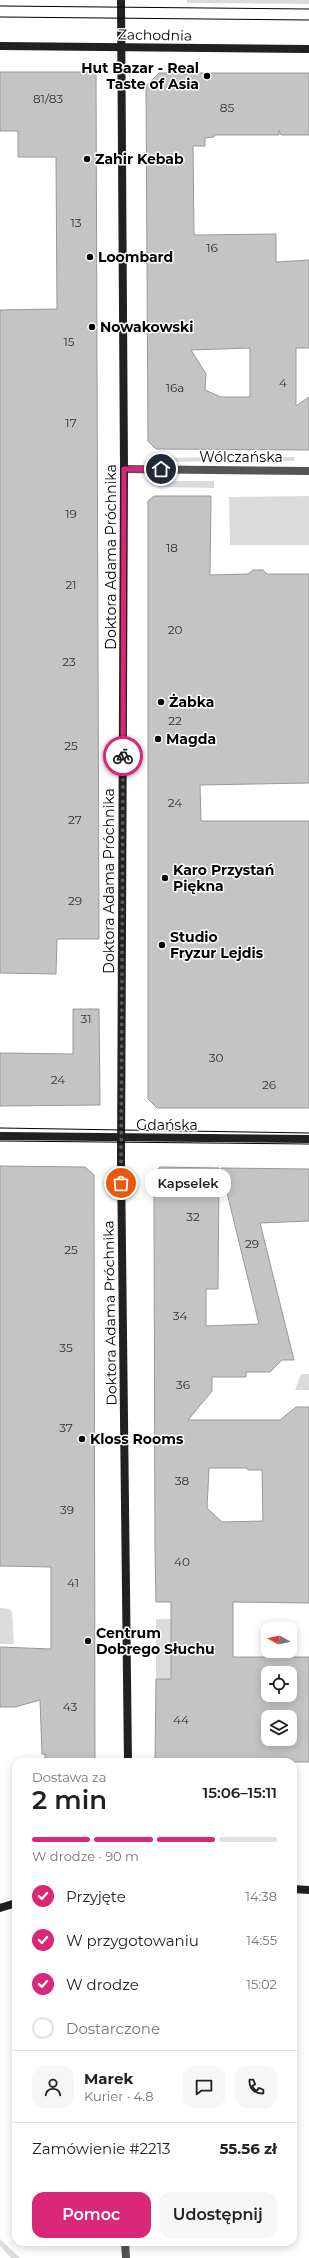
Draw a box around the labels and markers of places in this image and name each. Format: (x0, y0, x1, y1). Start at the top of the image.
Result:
place label: Hut Bazar - Real Taste of Asia (81, 59, 199, 93)
marker: Hut Bazar - Real Taste of Asia (202, 71, 212, 81)
place label: Zahir Kebab (95, 150, 184, 168)
marker: Zahir Kebab (82, 154, 92, 164)
place label: Loombard (98, 248, 173, 266)
marker: Loombard (85, 252, 95, 262)
place label: Nowakowski (100, 318, 193, 336)
marker: Nowakowski (87, 322, 97, 332)
pin (144, 452, 178, 486)
place label: Żabka (169, 693, 214, 711)
marker: Żabka (156, 697, 166, 707)
place label: Magda (166, 730, 216, 748)
marker: Magda (153, 734, 163, 744)
place label: Karo Przystań Piękna (173, 861, 274, 895)
marker: Karo Przystań Piękna (160, 873, 170, 883)
place label: Studio Fryzur Lejdis (170, 928, 264, 962)
marker: Studio Fryzur Lejdis (157, 940, 167, 950)
pin (104, 1166, 138, 1200)
callout: Kapselek (145, 1169, 231, 1197)
place label: Kloss Rooms (90, 1430, 184, 1448)
marker: Kloss Rooms (77, 1434, 87, 1444)
place label: Centrum Dobrego Słuchu (96, 1624, 215, 1658)
marker: Centrum Dobrego Słuchu (83, 1636, 93, 1646)

